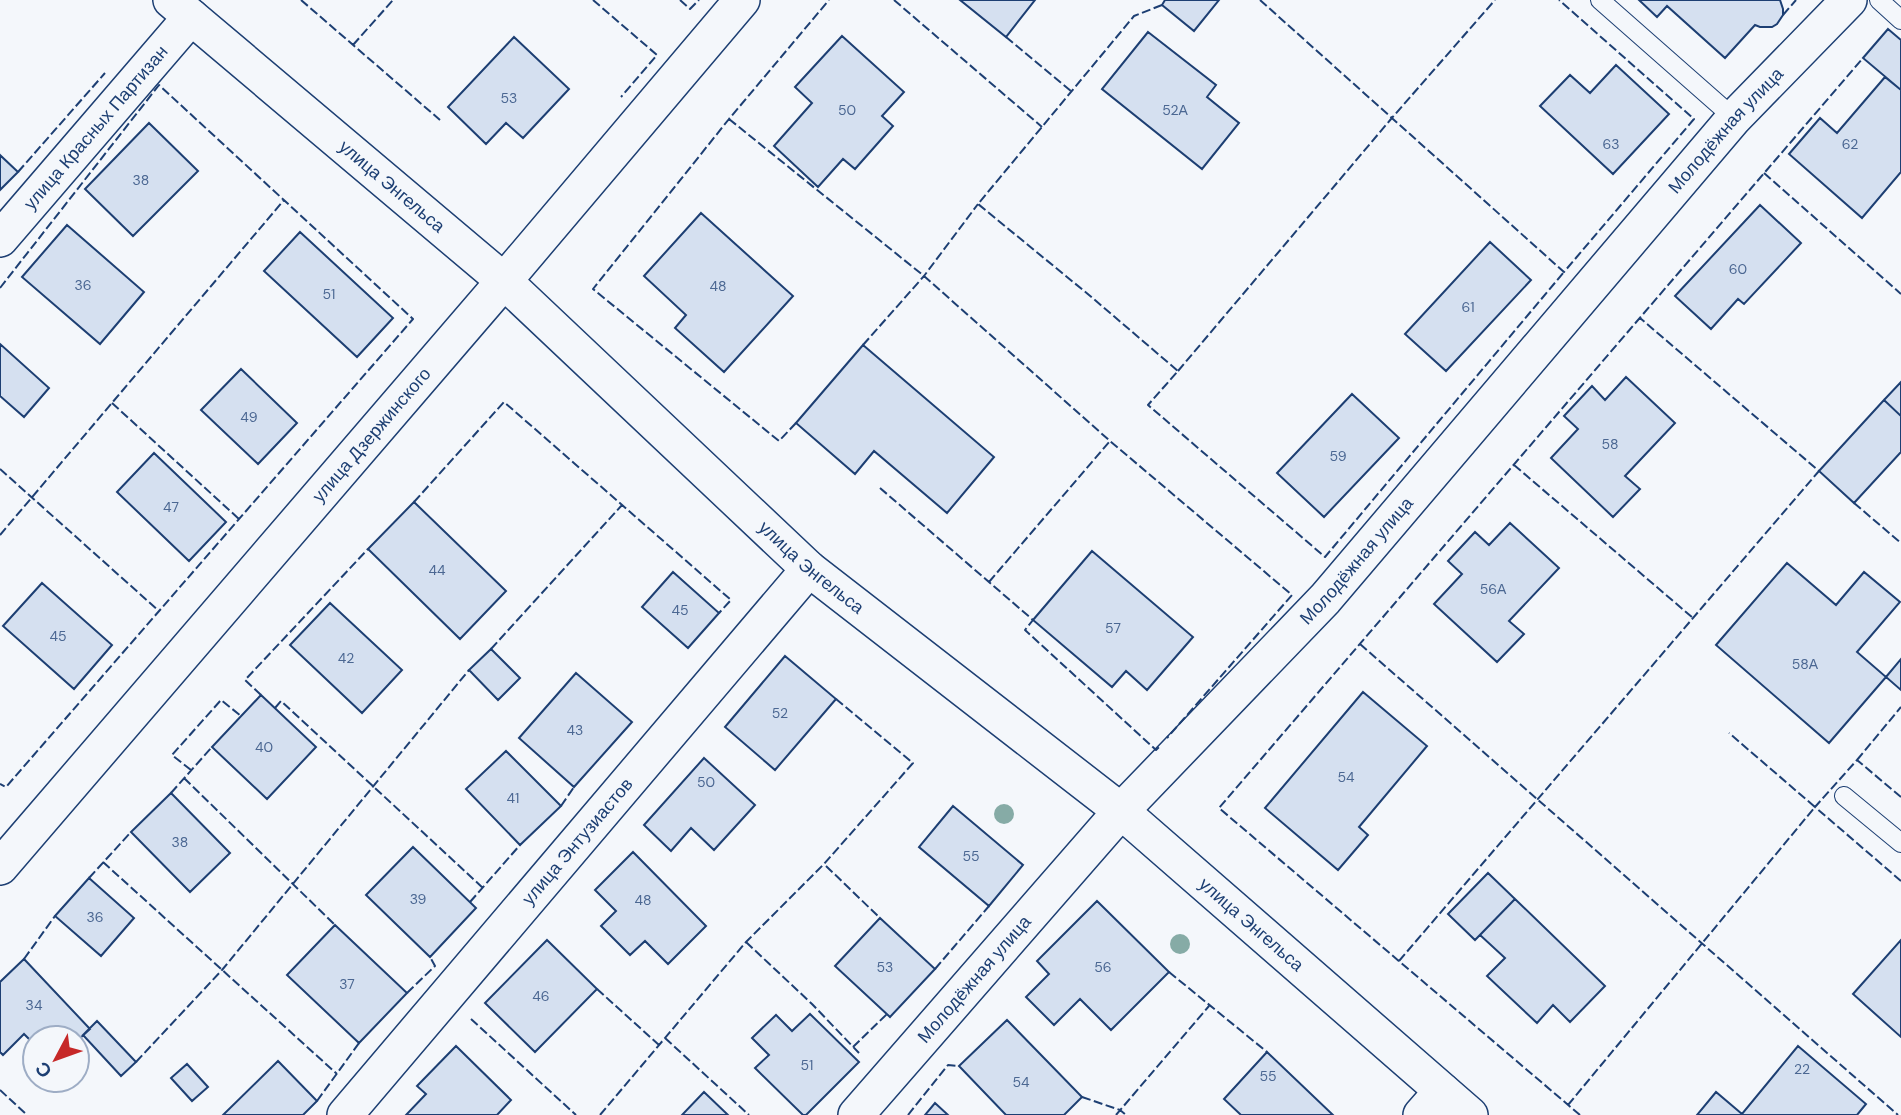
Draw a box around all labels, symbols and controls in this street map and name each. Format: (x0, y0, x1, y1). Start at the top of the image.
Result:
street label: улица Красных Партизан (18, 40, 173, 215)
street label: Молодёжная улица (1663, 62, 1789, 199)
house number: 53 (501, 89, 517, 107)
house number: 50 (838, 101, 856, 119)
house number: 52А (1162, 101, 1189, 119)
street label: улица Энгельса (334, 135, 451, 239)
house number: 63 (1602, 135, 1620, 153)
house number: 62 (1842, 135, 1858, 153)
house number: 38 (133, 171, 149, 189)
house number: 60 (1729, 260, 1747, 278)
house number: 36 (74, 276, 92, 294)
house number: 48 (709, 277, 727, 295)
house number: 51 (323, 285, 335, 303)
house number: 61 (1461, 298, 1475, 316)
street label: улица Дзержинского (307, 362, 436, 507)
house number: 49 (240, 408, 258, 426)
house number: 58 (1601, 435, 1619, 453)
house number: 59 (1330, 447, 1347, 465)
street label: Молодёжная улица (1295, 491, 1419, 630)
house number: 47 (163, 498, 179, 516)
street label: улица Энгельса (753, 516, 870, 620)
house number: 44 (429, 561, 446, 579)
house number: 56А (1480, 580, 1507, 598)
house number: 45 (671, 601, 689, 619)
house number: 57 (1105, 619, 1121, 637)
house number: 45 (49, 627, 67, 645)
house number: 42 (338, 649, 354, 667)
house number: 58А (1792, 655, 1819, 673)
house number: 52 (772, 704, 788, 722)
house number: 43 (567, 721, 583, 739)
house number: 40 (255, 738, 273, 756)
house number: 54 (1337, 768, 1355, 786)
street label: улица Энтузиастов (517, 773, 638, 910)
house number: 50 (697, 773, 715, 791)
house number: 41 (507, 789, 519, 807)
house number: 38 (172, 833, 188, 851)
house number: 55 (962, 847, 980, 865)
street label: улица Энгельса (1194, 872, 1310, 978)
house number: 39 (410, 890, 427, 908)
house number: 48 (634, 891, 652, 909)
house number: 36 (86, 908, 104, 926)
street label: Молодёжная улица (912, 910, 1037, 1048)
house number: 53 (877, 958, 893, 976)
house number: 56 (1094, 958, 1112, 976)
house number: 37 (339, 975, 355, 993)
house number: 46 (532, 987, 550, 1005)
house number: 34 (26, 996, 43, 1014)
north arrow (21, 1024, 91, 1094)
text: С (29, 1056, 57, 1083)
house number: 51 (801, 1056, 813, 1074)
house number: 22 (1794, 1060, 1810, 1078)
house number: 55 (1259, 1067, 1277, 1085)
house number: 54 (1012, 1073, 1030, 1091)

